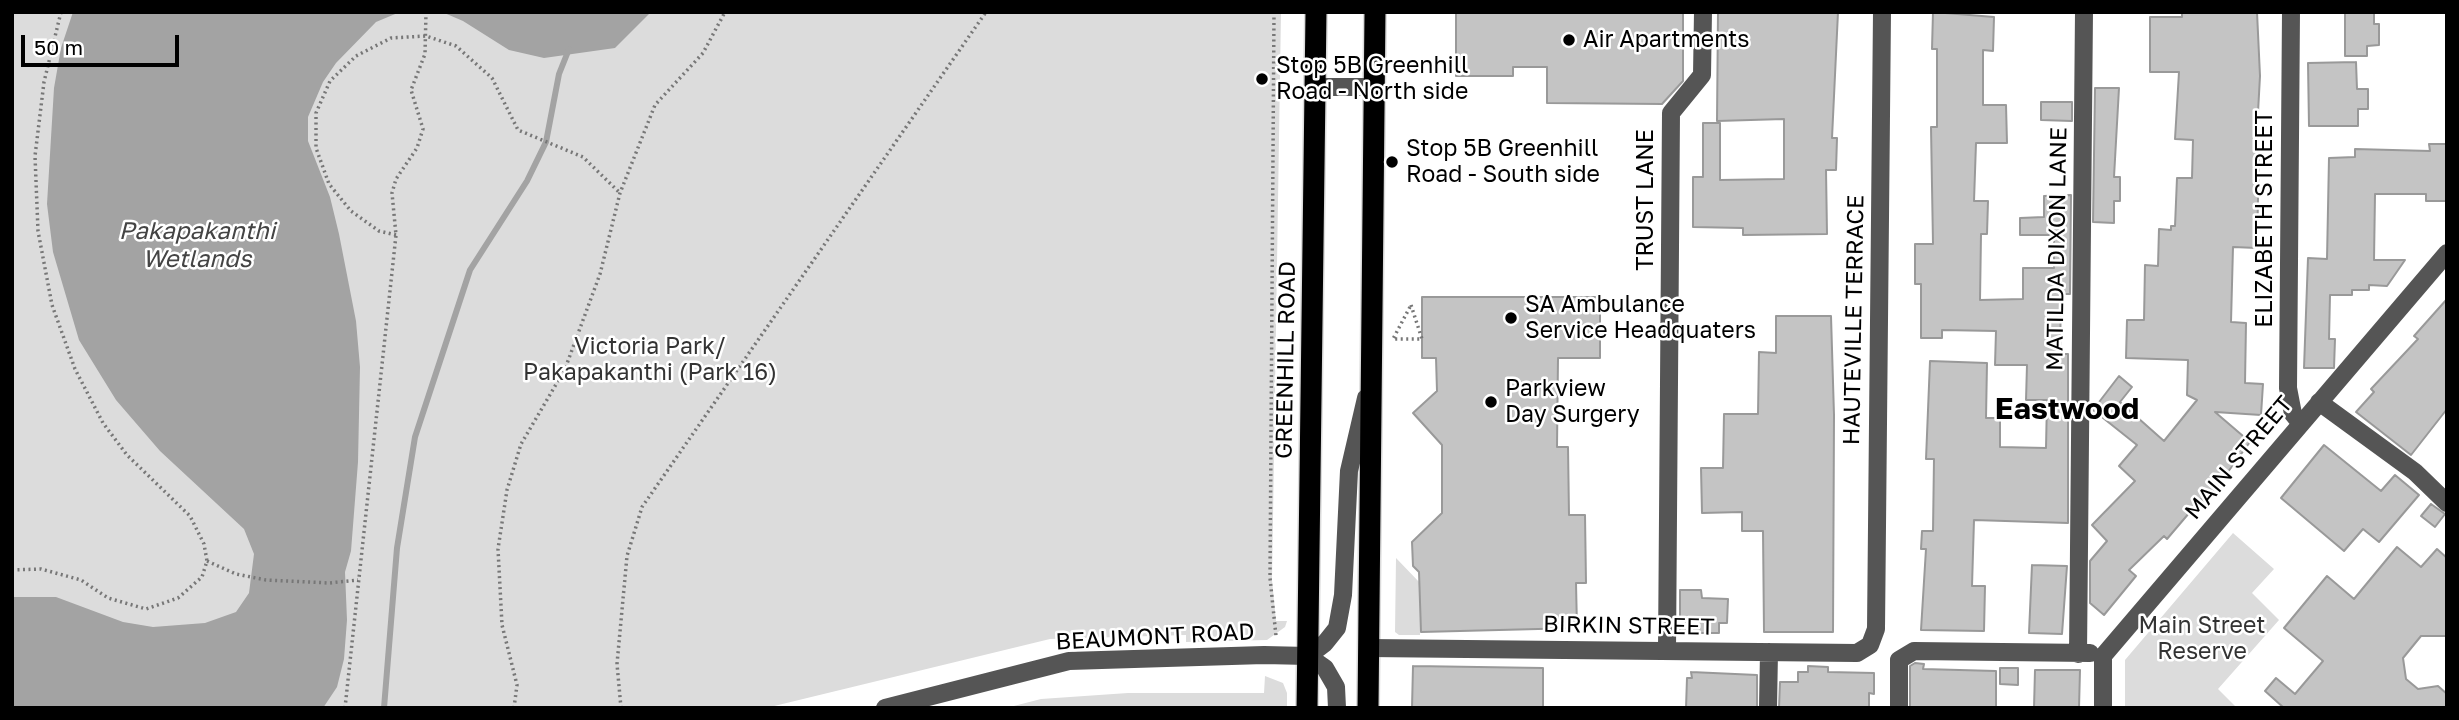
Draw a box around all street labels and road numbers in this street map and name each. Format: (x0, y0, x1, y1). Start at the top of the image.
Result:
street label: ELIZABETH STREET (2251, 110, 2279, 328)
street label: MATILDA DIXON LANE (2041, 127, 2073, 371)
street label: TRUST LANE (1632, 129, 1660, 271)
street label: HAUTEVILLE TERRACE (1838, 195, 1870, 445)
street label: GREENHILL ROAD (1270, 261, 1302, 459)
street label: MAIN STREET (2179, 391, 2299, 525)
street label: BIRKIN STREET (1543, 611, 1715, 641)
street label: BEAUMONT ROAD (1055, 618, 1255, 656)

